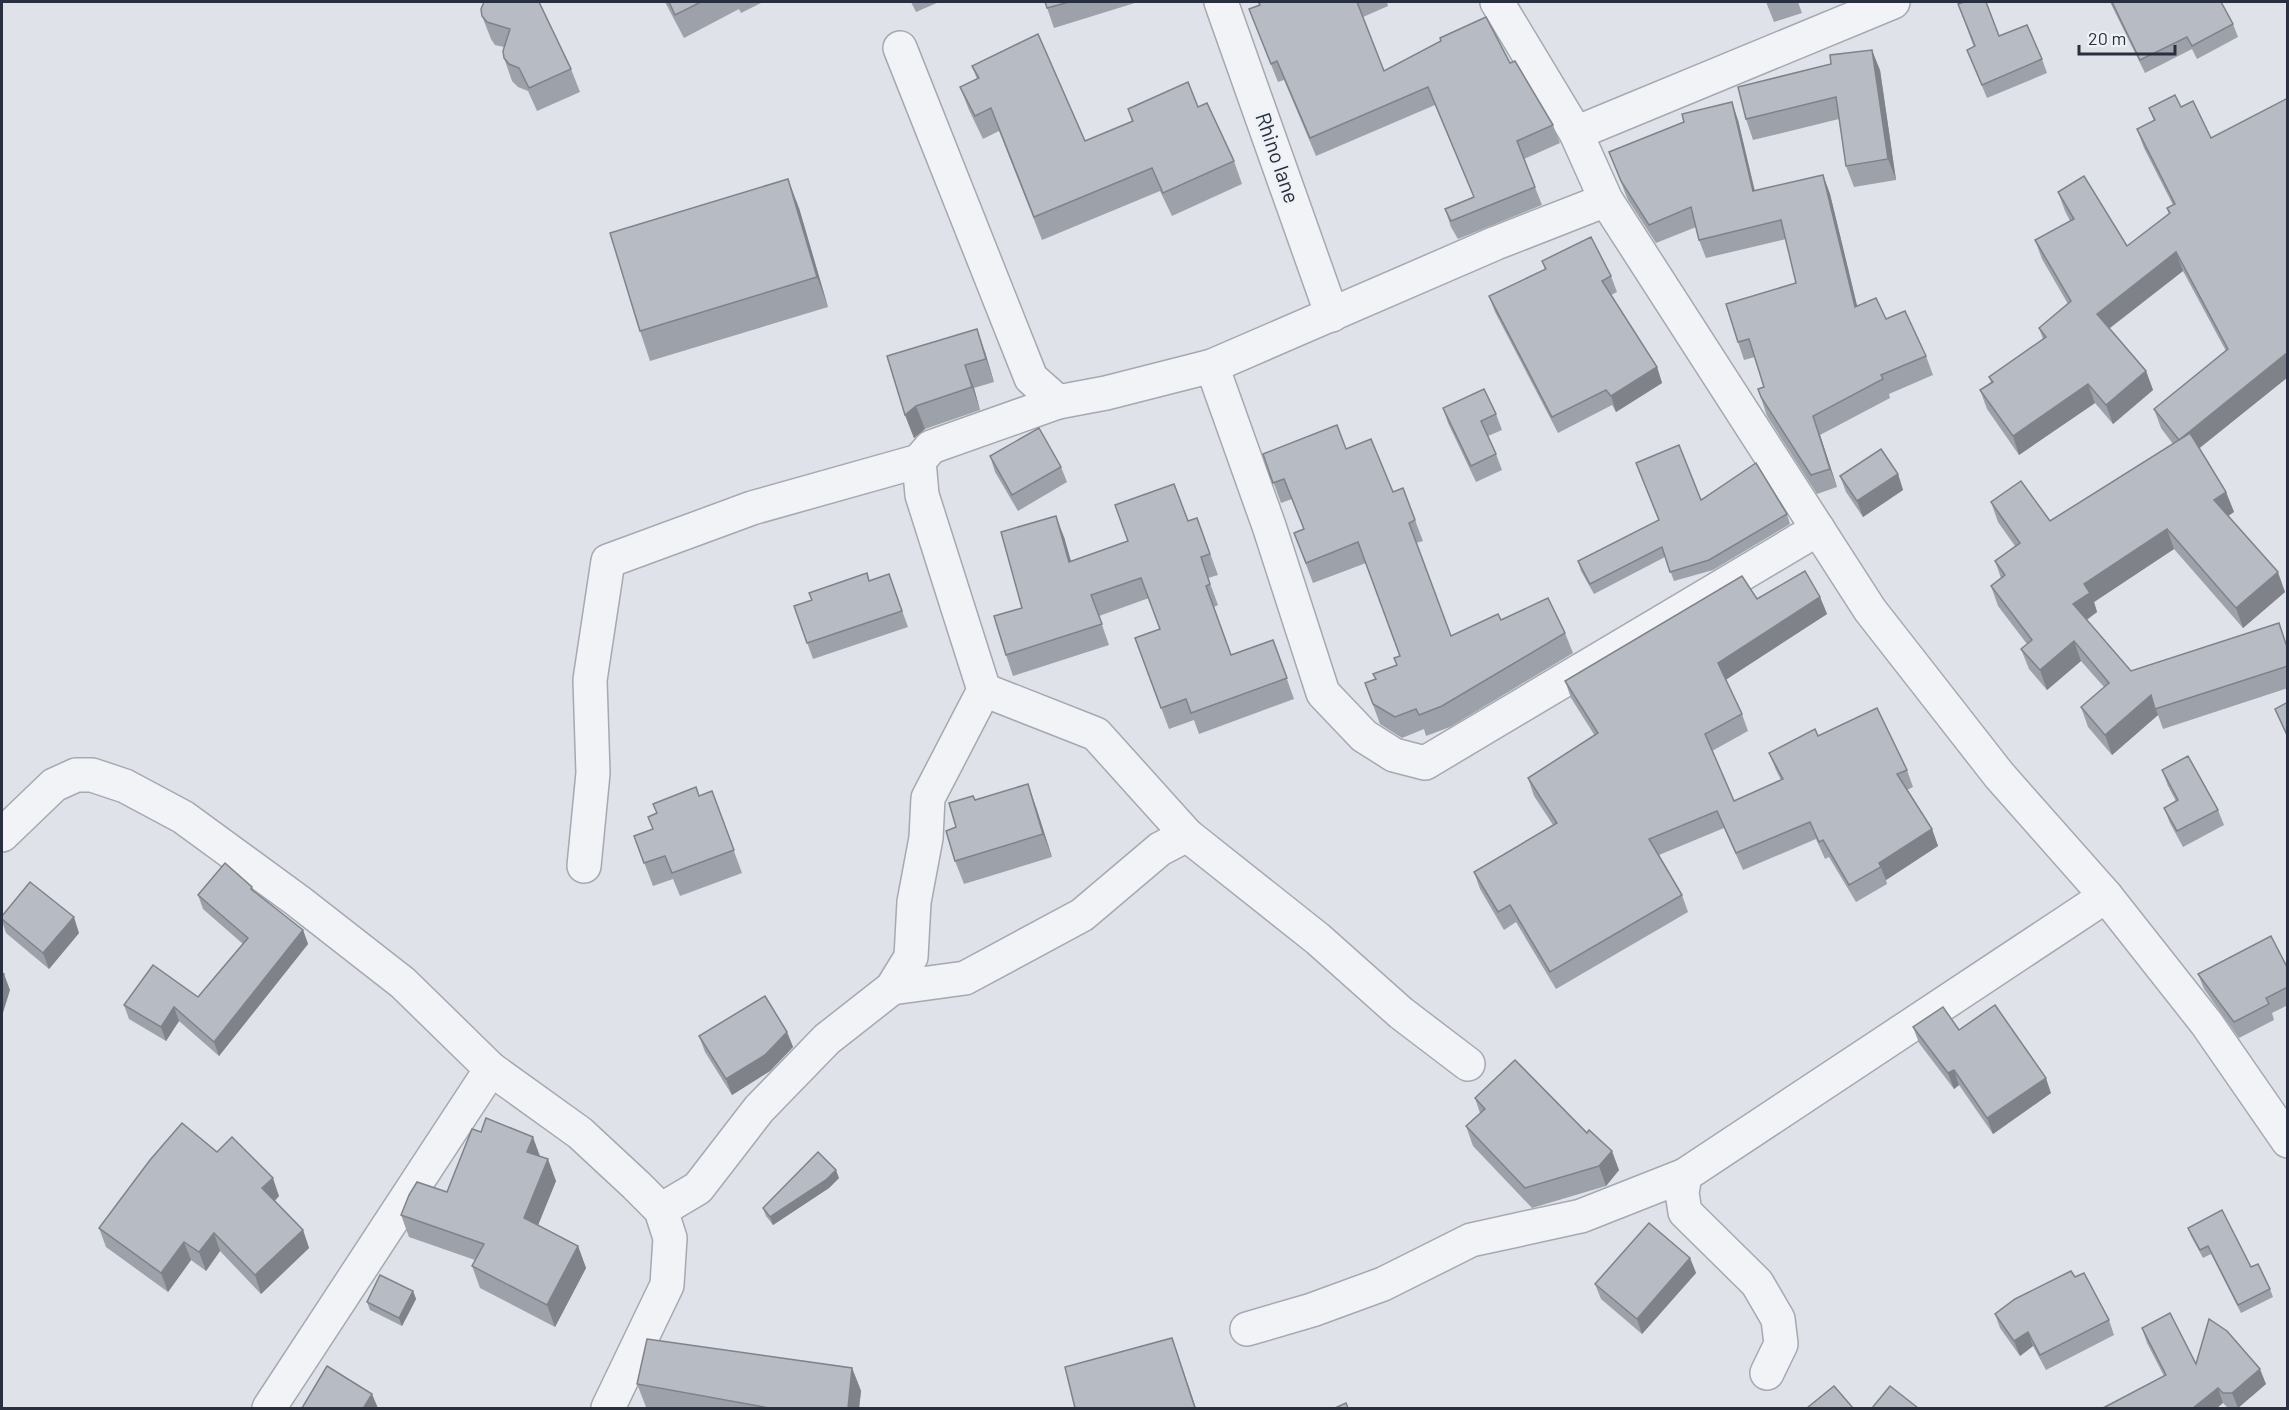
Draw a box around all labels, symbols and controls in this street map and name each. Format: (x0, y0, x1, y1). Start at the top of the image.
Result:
scale bar (2079, 18, 2175, 56)
text: 20 m (2088, 27, 2126, 49)
street label: Rhino lane (1251, 109, 1306, 206)

